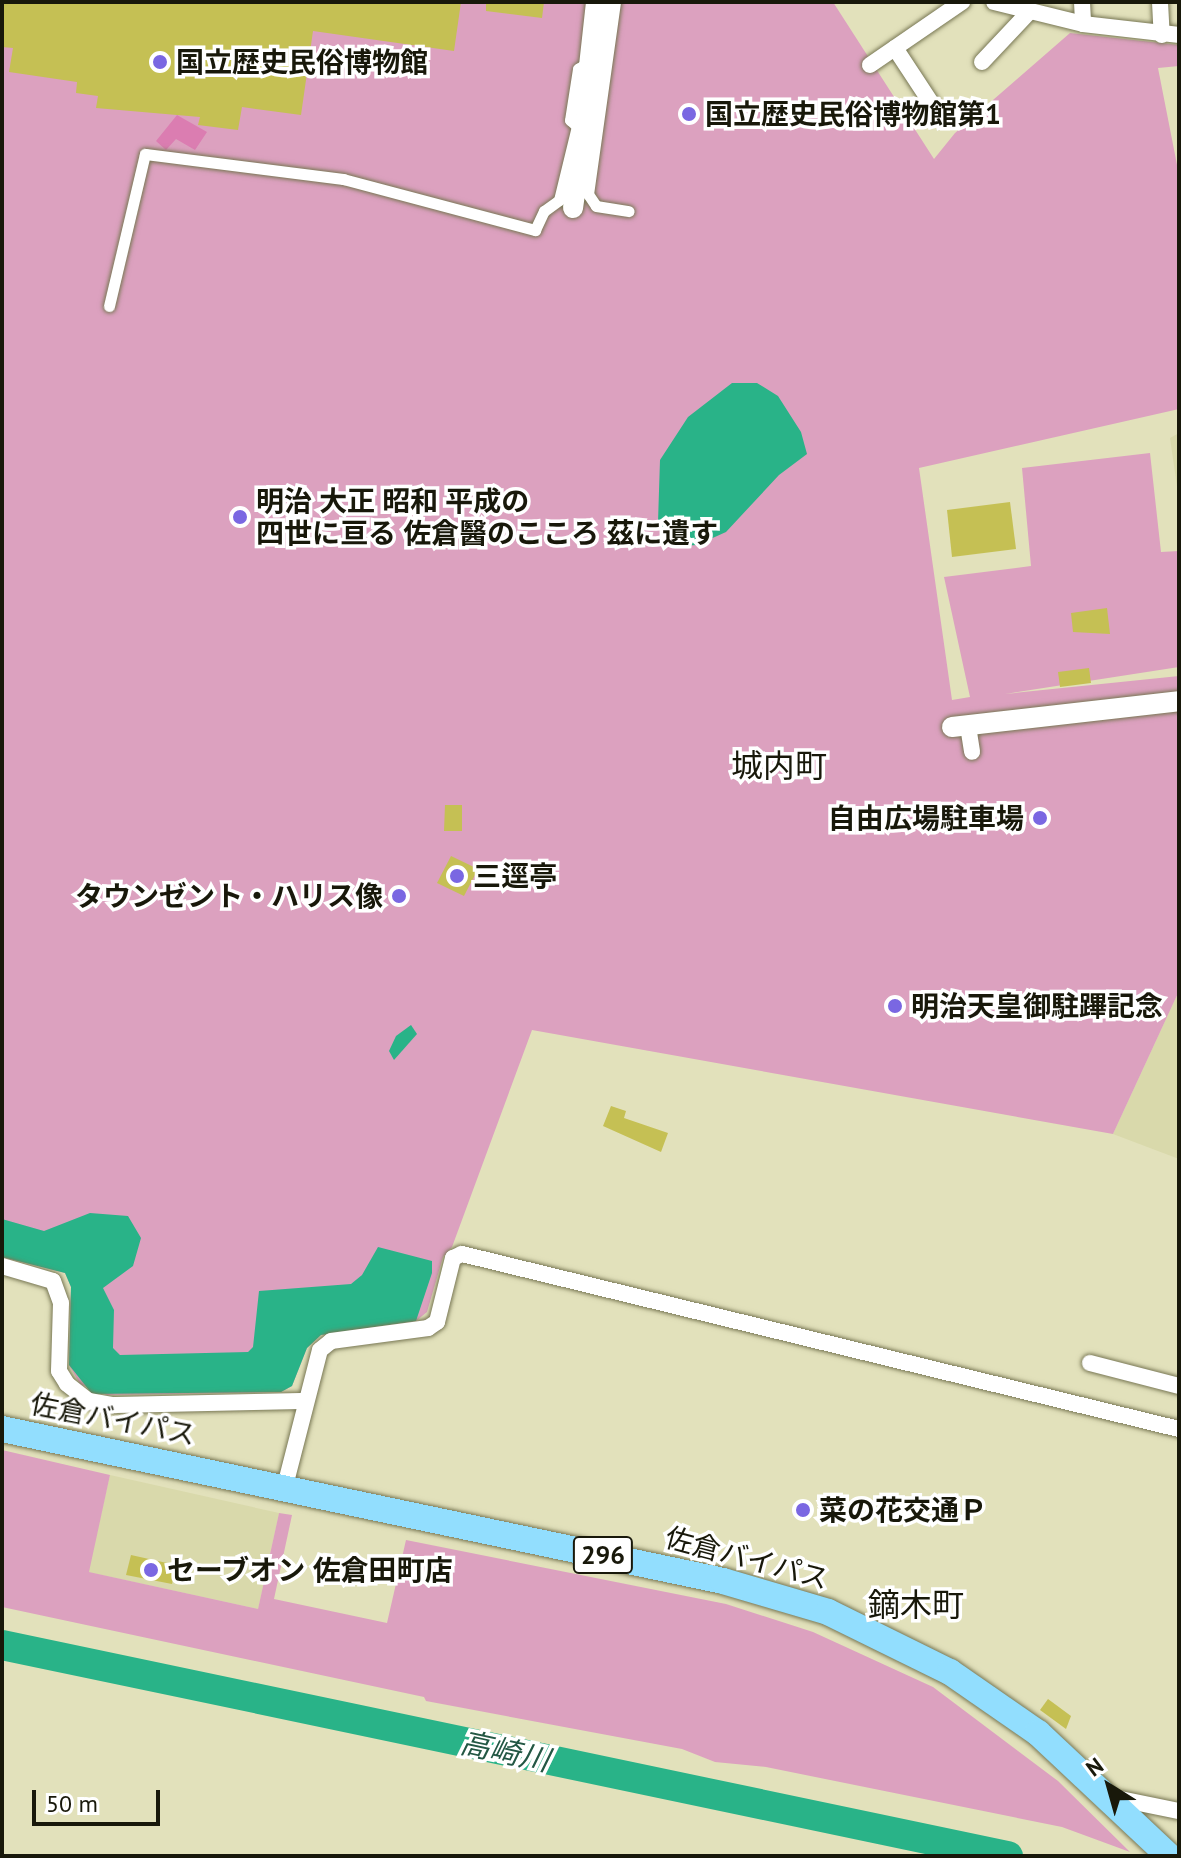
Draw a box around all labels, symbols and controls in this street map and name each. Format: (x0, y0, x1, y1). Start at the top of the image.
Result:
place label: 国立歴史民俗博物館 (176, 45, 428, 79)
marker: 国立歴史民俗博物館 (151, 53, 169, 71)
place label: 国立歴史民俗博物館第1 (705, 97, 1001, 131)
marker: 国立歴史民俗博物館第1 (680, 105, 698, 123)
place label: 明治 大正 昭和 平成の 四世に亘る 佐倉醫のこころ 茲に遺す (256, 484, 718, 550)
marker: 明治 大正 昭和 平成の 四世に亘る 佐倉醫のこころ 茲に遺す (231, 508, 249, 526)
district label: 城内町 (731, 746, 827, 784)
place label: 自由広場駐車場 (828, 801, 1024, 835)
marker: 自由広場駐車場 (1031, 809, 1049, 827)
place label: 三逕亭 (473, 859, 557, 893)
marker: 三逕亭 (448, 867, 466, 885)
place label: タウンゼント・ハリス像 (75, 879, 383, 913)
marker: タウンゼント・ハリス像 (390, 887, 408, 905)
place label: 明治天皇御駐蹕記念 (911, 989, 1163, 1023)
marker: 明治天皇御駐蹕記念 (886, 997, 904, 1015)
street label: 佐倉バイパス (27, 1386, 199, 1452)
place label: 菜の花交通Ｐ (819, 1493, 987, 1527)
marker: 菜の花交通Ｐ (794, 1501, 812, 1519)
street label: 佐倉バイパス (662, 1520, 832, 1596)
road number: 296 (571, 1533, 635, 1577)
place label: セーブオン 佐倉田町店 (167, 1553, 454, 1587)
marker: セーブオン 佐倉田町店 (142, 1561, 160, 1579)
district label: 鏑木町 (868, 1585, 964, 1623)
water label: 高崎川 (457, 1724, 553, 1778)
north arrow (1069, 1746, 1149, 1826)
text: N (1080, 1751, 1109, 1782)
scale bar (36, 1774, 164, 1824)
text: 50 m (46, 1788, 98, 1819)

